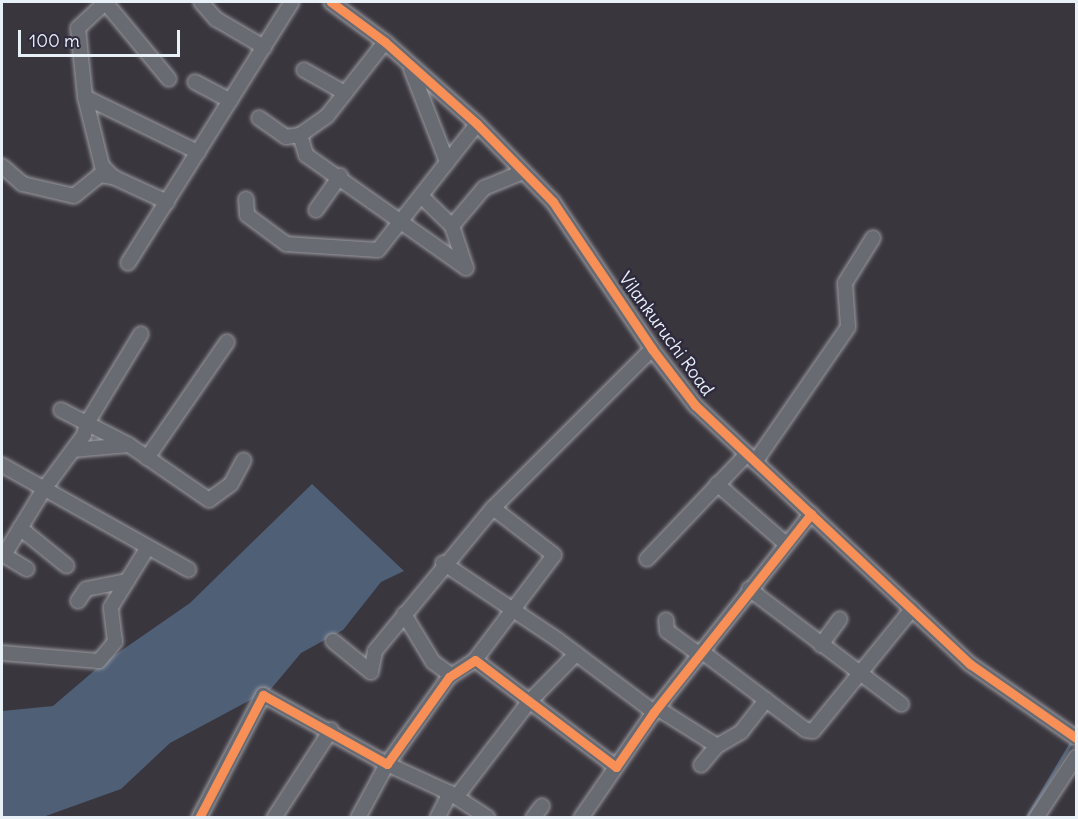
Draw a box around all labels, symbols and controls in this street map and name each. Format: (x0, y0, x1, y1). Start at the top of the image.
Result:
scale bar (21, 18, 183, 56)
text: 100 m (29, 29, 80, 52)
street label: Vilankuruchi Road (614, 268, 718, 400)

